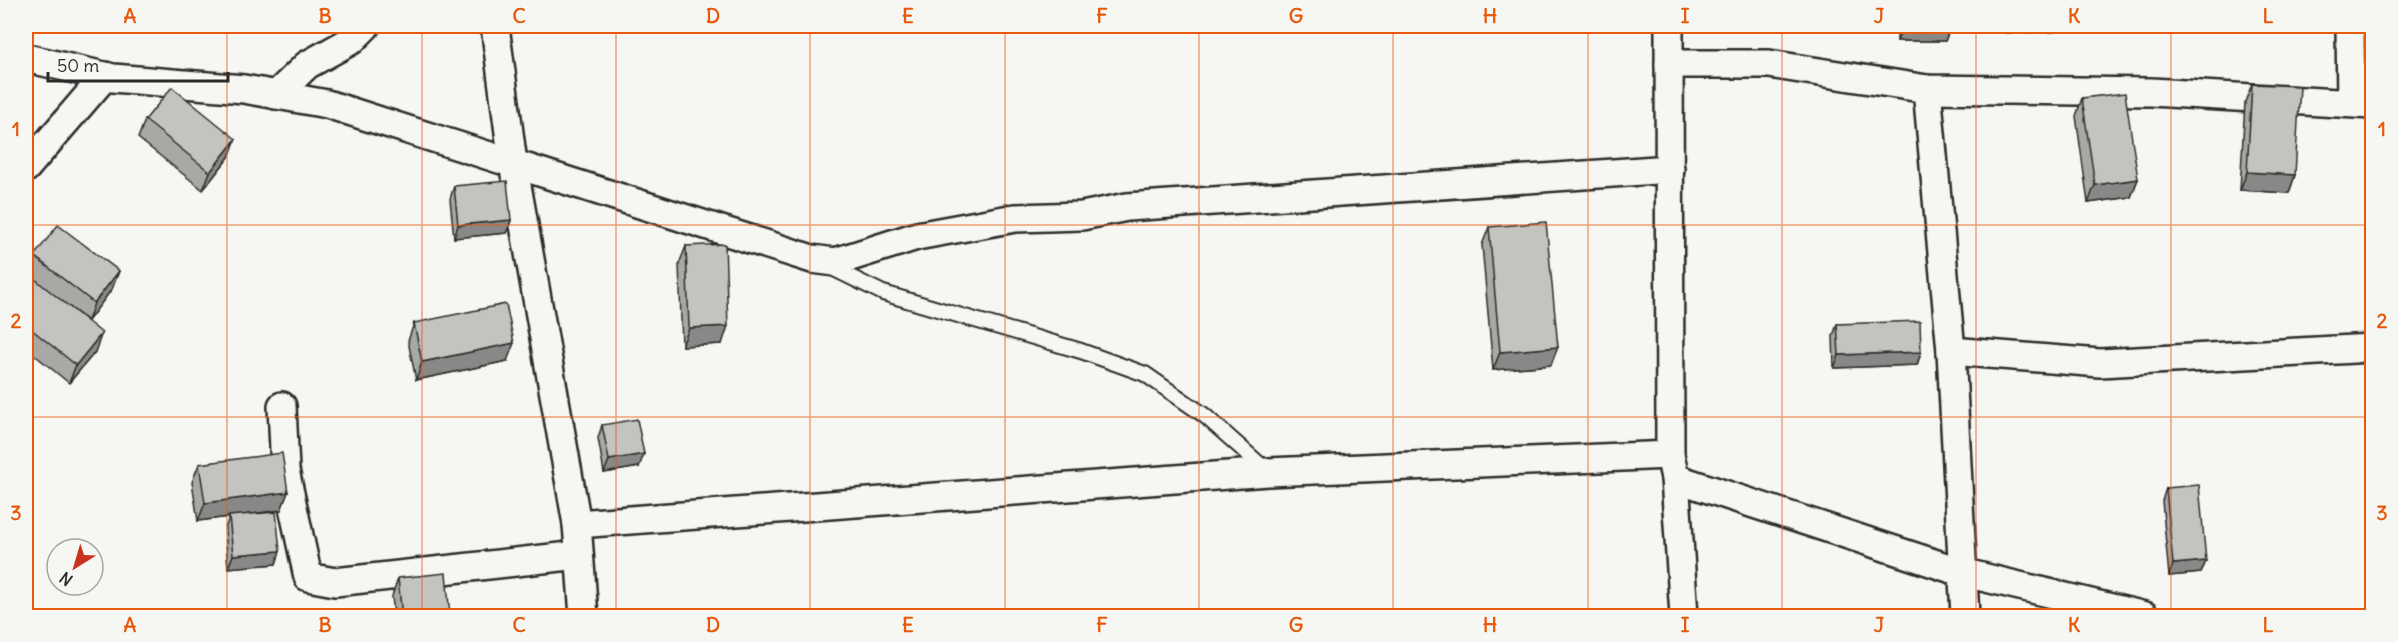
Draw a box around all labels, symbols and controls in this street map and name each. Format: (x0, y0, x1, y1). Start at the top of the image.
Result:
text: A (124, 3, 137, 28)
text: B (318, 3, 332, 28)
text: C (512, 3, 526, 28)
text: D (706, 3, 720, 28)
text: E (902, 3, 914, 28)
text: F (1096, 3, 1108, 28)
text: G (1289, 3, 1303, 28)
text: H (1483, 3, 1497, 28)
text: I (1681, 3, 1690, 28)
text: J (1874, 3, 1885, 28)
text: K (2068, 3, 2081, 28)
text: L (2263, 3, 2274, 28)
scale bar (48, 45, 228, 83)
text: 50 m (57, 54, 99, 77)
text: 1 (12, 116, 20, 141)
text: 1 (2378, 116, 2386, 141)
text: 2 (11, 308, 22, 333)
text: 2 (2377, 308, 2388, 333)
text: 3 (10, 500, 22, 525)
text: 3 (2376, 500, 2388, 525)
north arrow (45, 537, 105, 597)
text: N (56, 568, 76, 590)
text: A (124, 612, 137, 637)
text: B (318, 612, 332, 637)
text: C (512, 612, 526, 637)
text: D (706, 612, 720, 637)
text: E (902, 612, 914, 637)
text: F (1096, 612, 1108, 637)
text: G (1289, 612, 1303, 637)
text: H (1483, 612, 1497, 637)
text: I (1681, 612, 1690, 637)
text: J (1874, 612, 1885, 637)
text: K (2068, 612, 2081, 637)
text: L (2263, 612, 2274, 637)

